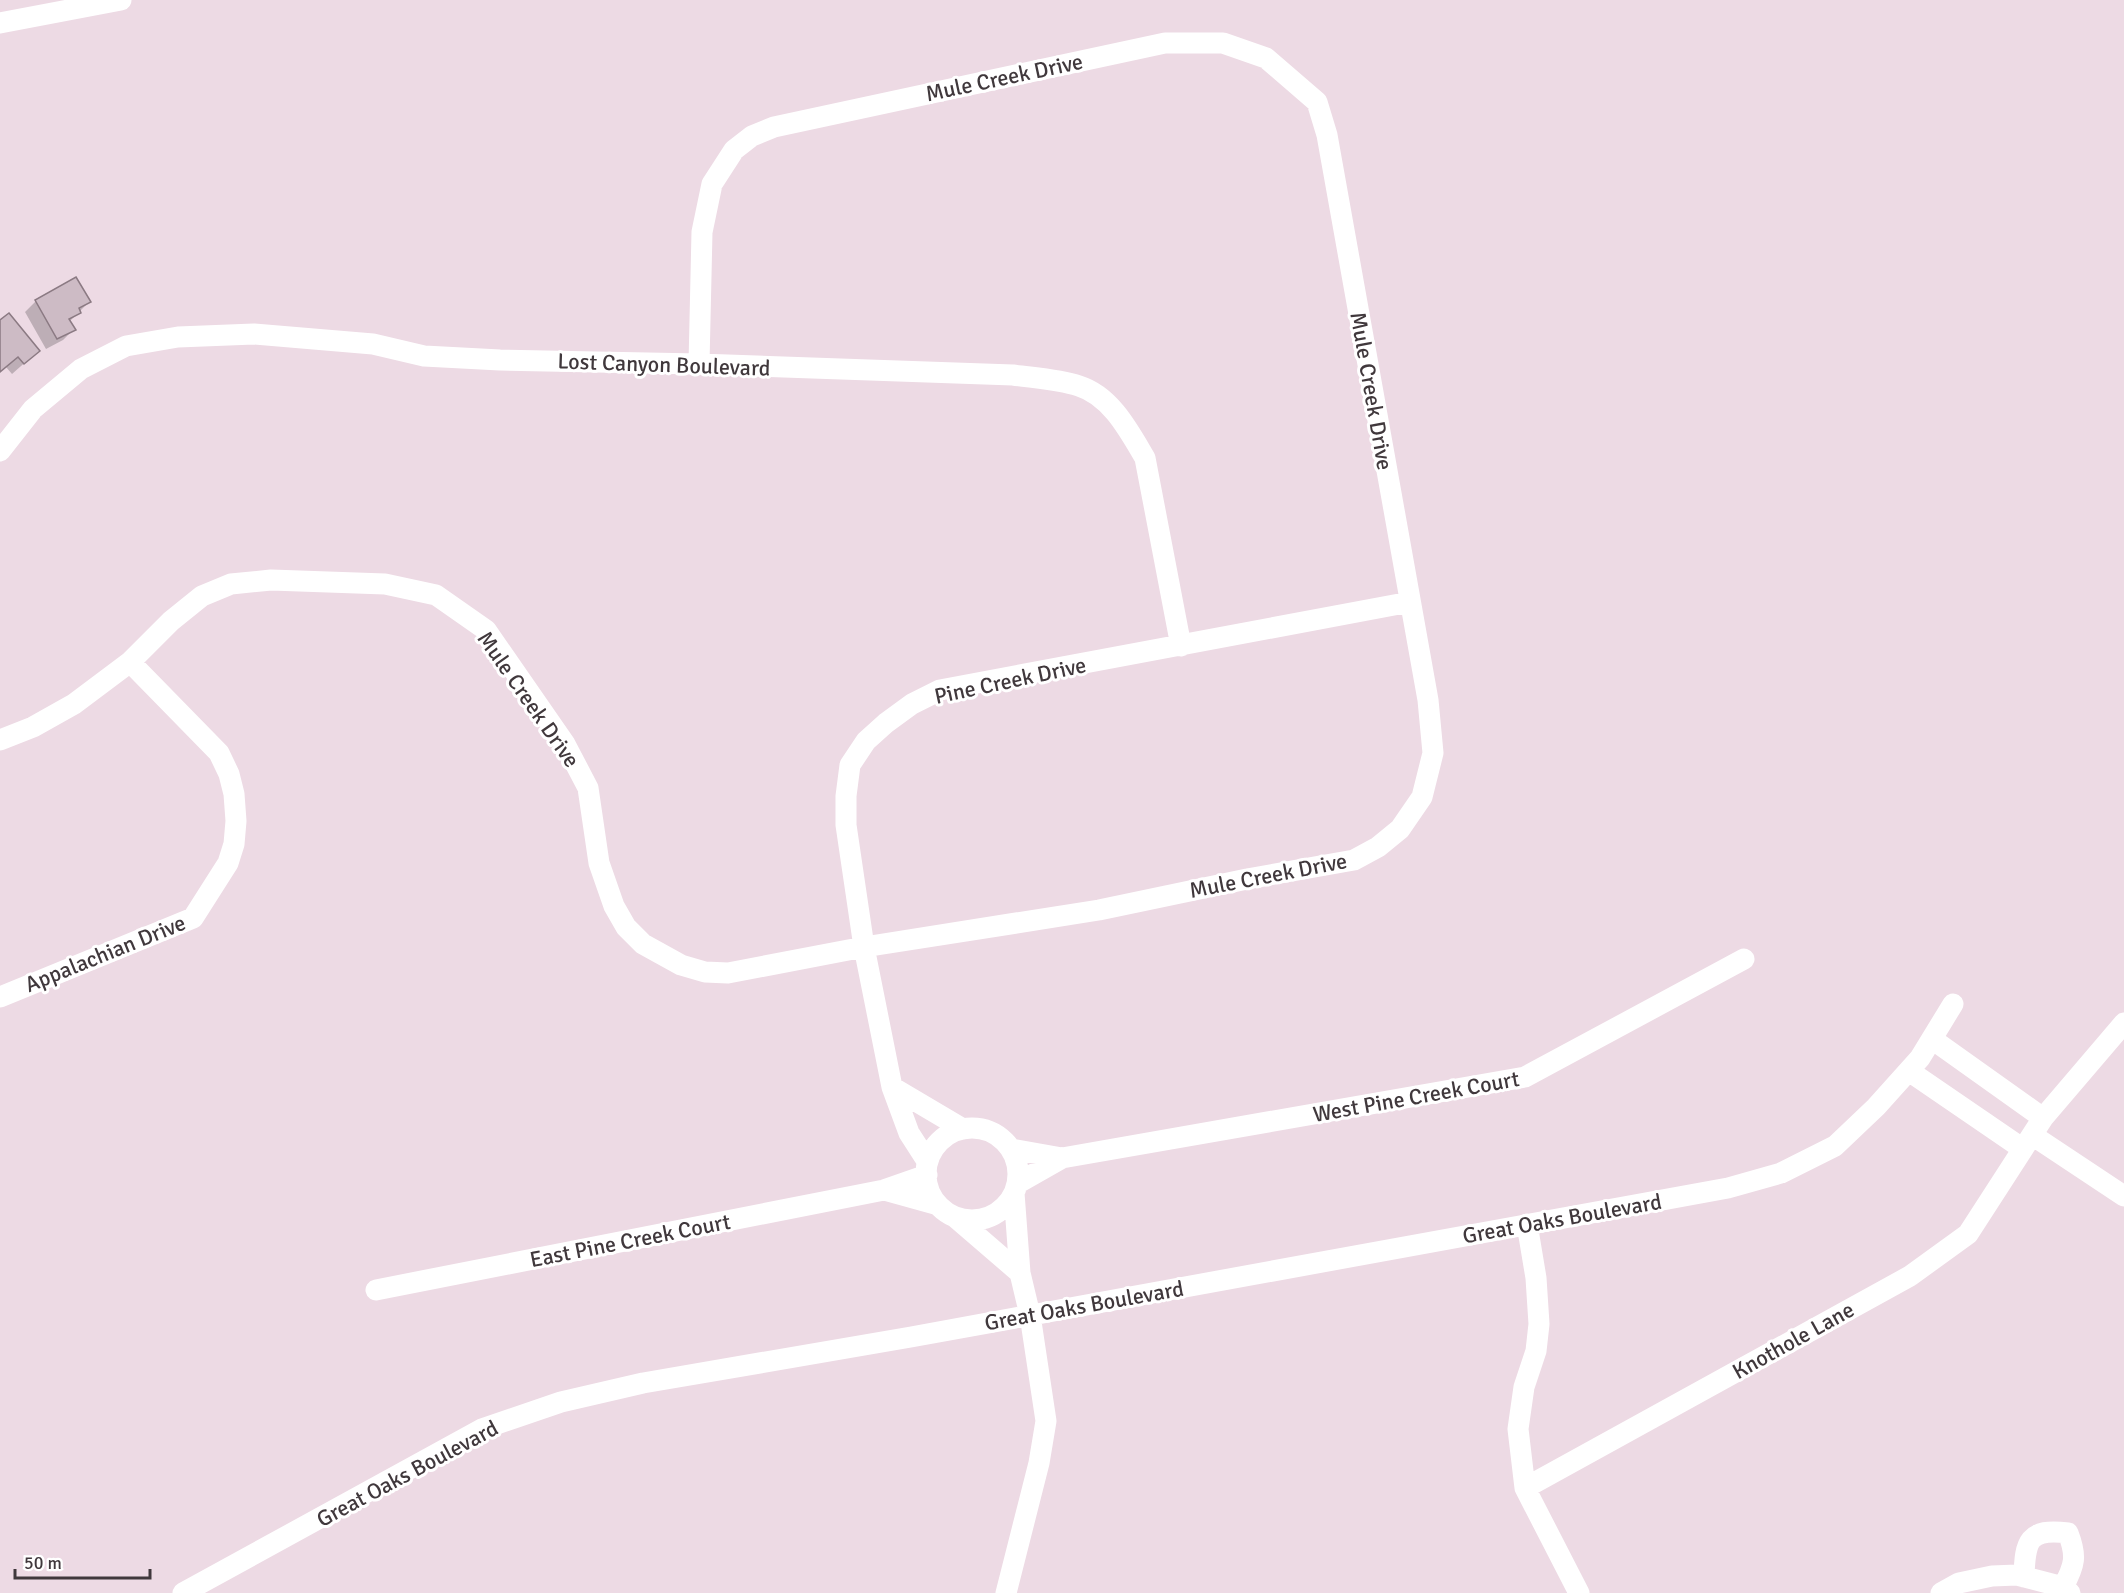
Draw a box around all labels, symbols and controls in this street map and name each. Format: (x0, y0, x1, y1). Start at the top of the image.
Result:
street label: Mule Creek Drive (923, 48, 1085, 107)
street label: Mule Creek Drive (1344, 310, 1399, 472)
street label: Lost Canyon Boulevard (557, 347, 771, 382)
street label: Mule Creek Drive (472, 626, 586, 773)
street label: Pine Creek Drive (932, 651, 1088, 710)
street label: Mule Creek Drive (1187, 847, 1349, 904)
street label: Appalachian Drive (21, 909, 190, 998)
street label: West Pine Creek Court (1311, 1065, 1522, 1128)
street label: Great Oaks Boulevard (1460, 1188, 1664, 1249)
street label: East Pine Creek Court (528, 1208, 733, 1273)
street label: Great Oaks Boulevard (982, 1275, 1186, 1336)
street label: Knothole Lane (1728, 1296, 1859, 1385)
street label: Great Oaks Boulevard (312, 1414, 503, 1533)
scale bar (15, 1542, 150, 1580)
text: 50 m (24, 1552, 62, 1574)

